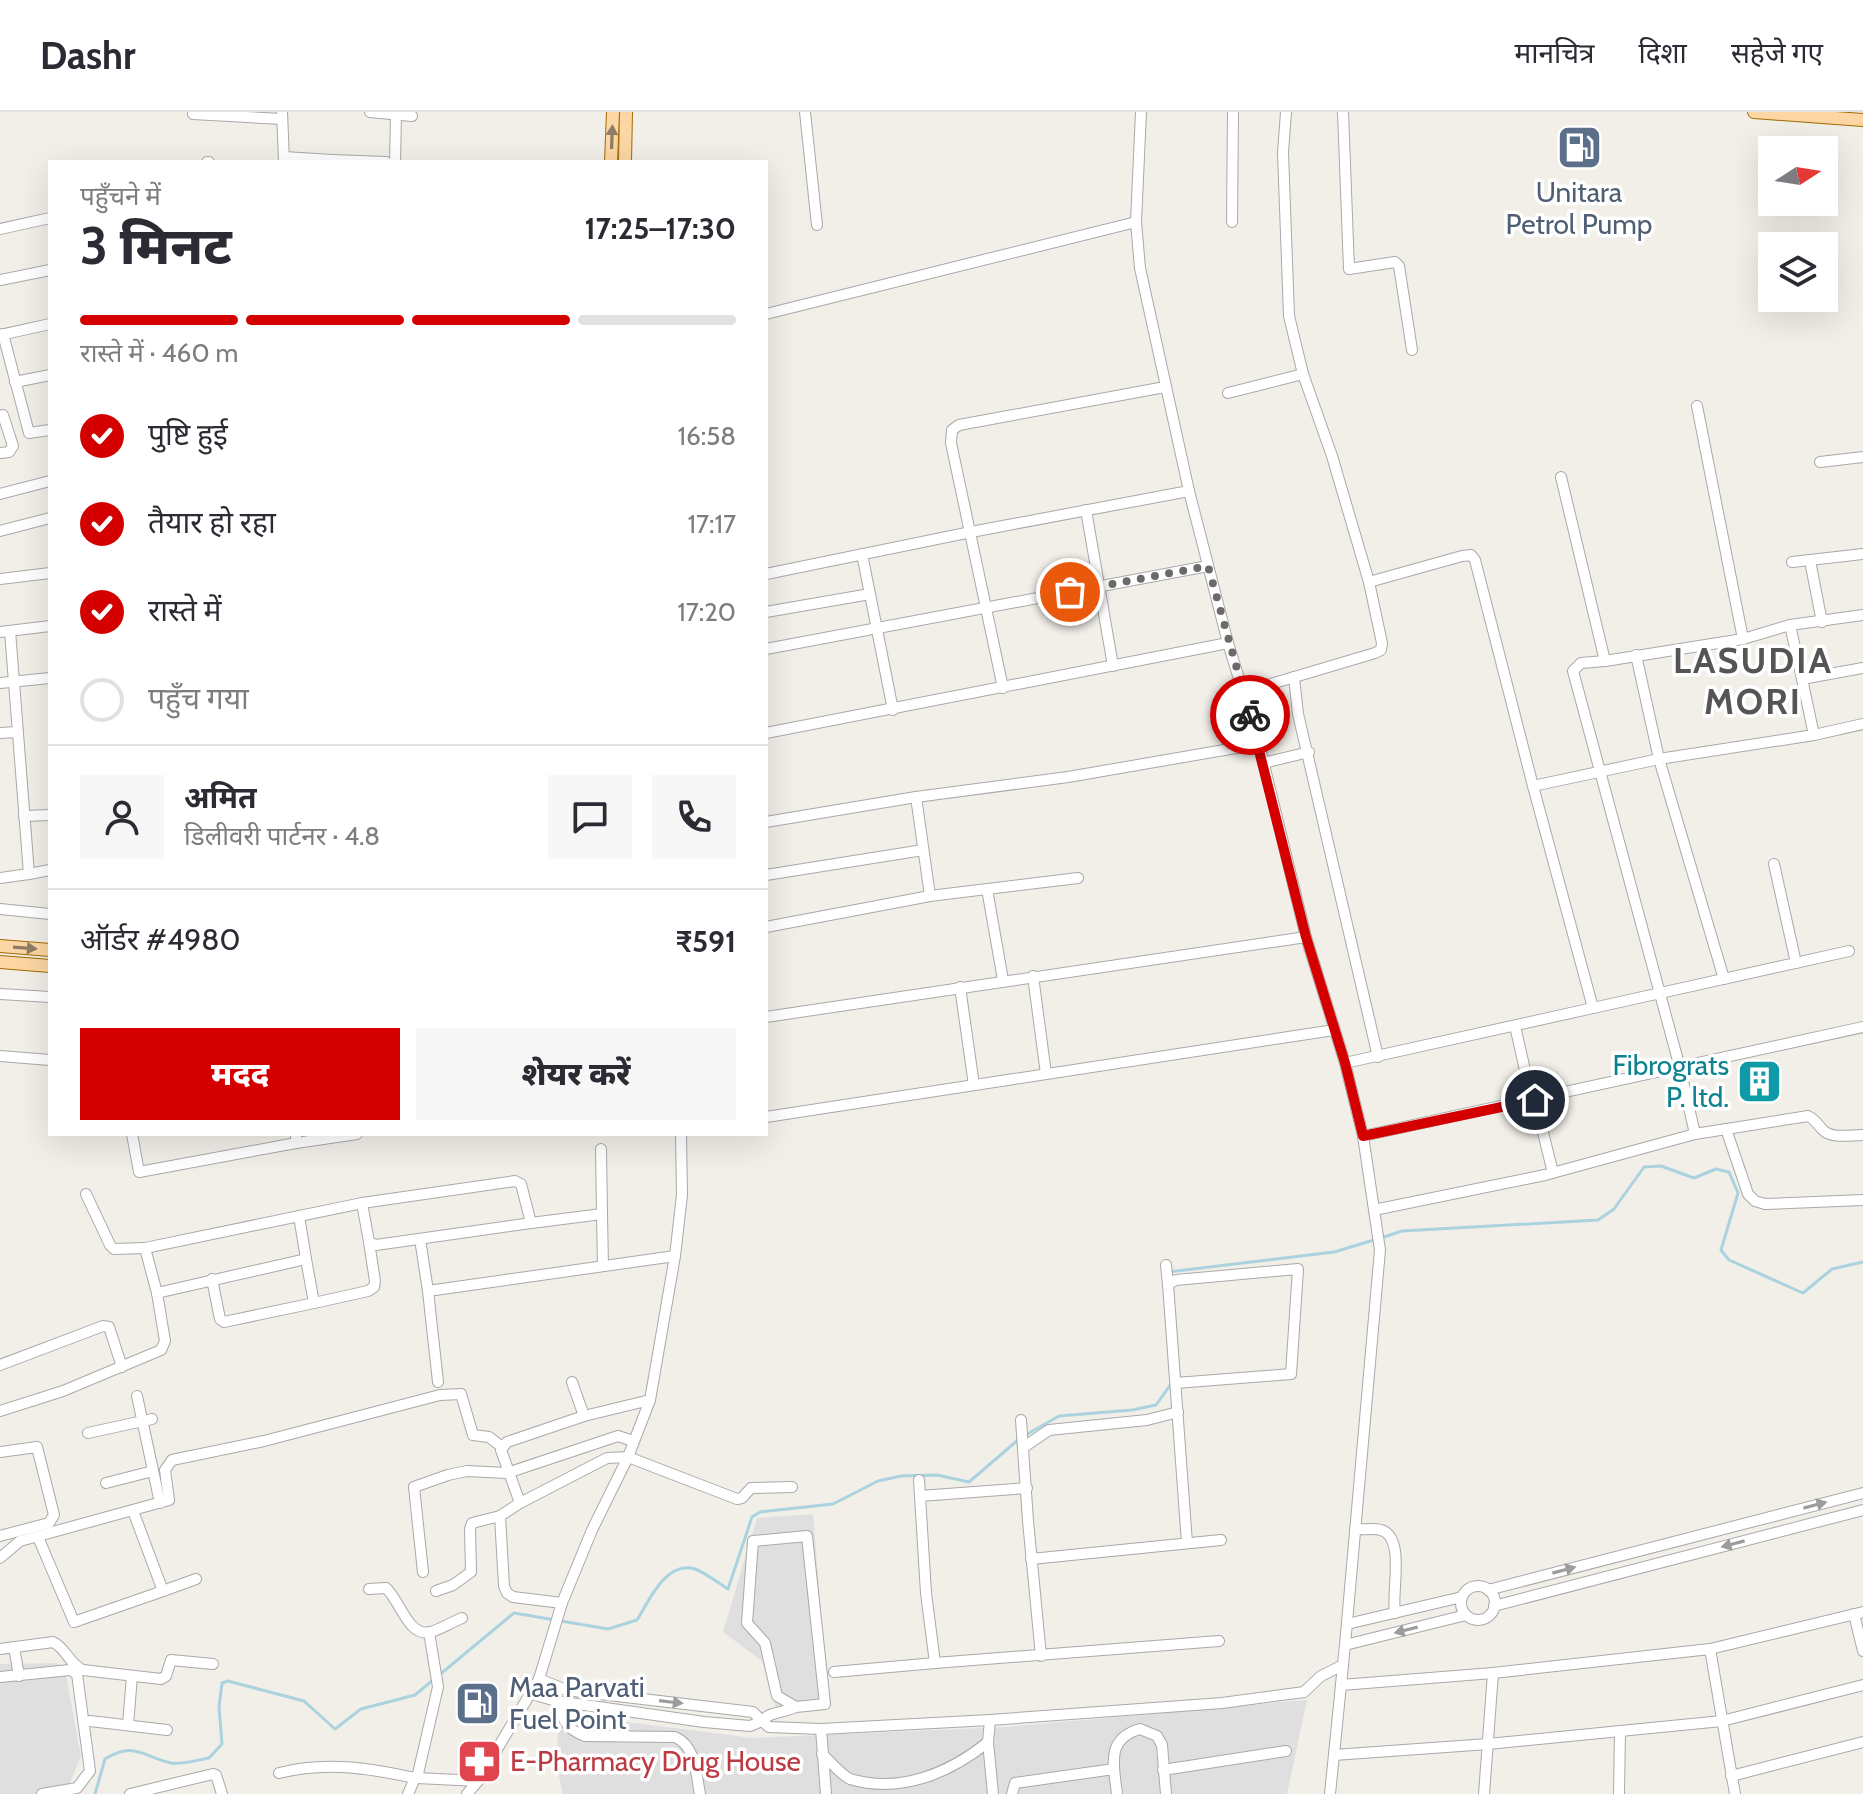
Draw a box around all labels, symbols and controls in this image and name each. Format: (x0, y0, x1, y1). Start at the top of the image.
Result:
text: Dashr (40, 32, 136, 79)
text: मानचित्र (1514, 36, 1594, 70)
text: दिशा (1638, 36, 1687, 70)
text: सहेजे गए (1731, 36, 1823, 70)
fuel station icon: Unitara Petrol Pump (1555, 123, 1603, 171)
one-way arrow (606, 124, 619, 149)
north arrow (1758, 136, 1838, 216)
map controls (1758, 136, 1838, 312)
place label: Unitara Petrol Pump (1506, 175, 1652, 241)
text: पहुँचने में (80, 180, 161, 212)
text: 17:25–17:30 (584, 210, 736, 247)
text: 3 मिनट (80, 214, 232, 277)
button: layers (1758, 232, 1838, 312)
text: रास्ते में · 460 m (80, 337, 238, 369)
icon: check (80, 414, 124, 458)
text: पुष्टि हुई (148, 416, 228, 453)
text: 16:58 (678, 420, 736, 452)
icon: check (80, 502, 124, 546)
text: तैयार हो रहा (148, 504, 276, 541)
text: 17:17 (687, 508, 736, 540)
pin (1036, 558, 1104, 626)
icon: bag (1048, 570, 1092, 614)
icon: check (80, 590, 124, 634)
text: रास्ते में (148, 592, 222, 629)
text: 17:20 (677, 596, 736, 628)
district label: LASUDIA MORI (1673, 638, 1833, 723)
courier (1210, 675, 1290, 755)
text: पहुँच गया (148, 680, 249, 717)
icon: bike (1228, 693, 1272, 737)
button: person (80, 775, 164, 859)
button: chat (548, 775, 632, 859)
button: phone (652, 775, 736, 859)
text: अमित (184, 779, 257, 816)
text: डिलीवरी पार्टनर · 4.8 (184, 820, 380, 852)
text: ऑर्डर #4980 (80, 921, 240, 958)
text: ₹591 (676, 923, 736, 960)
one-way arrow (13, 942, 38, 955)
button: मदद (80, 1028, 400, 1120)
button: शेयर करें (416, 1028, 736, 1120)
place label: Fibrograts P. ltd. (1612, 1048, 1729, 1114)
building icon: Fibrograts P. ltd. (1736, 1057, 1784, 1105)
pin (1501, 1066, 1569, 1134)
icon: home (1513, 1078, 1557, 1122)
one-way arrow (1803, 1498, 1828, 1510)
one-way arrow (1721, 1538, 1746, 1550)
one-way arrow (1552, 1563, 1576, 1576)
one-way arrow (1393, 1624, 1418, 1637)
place label: Maa Parvati Fuel Point (509, 1670, 645, 1736)
fuel station icon: Maa Parvati Fuel Point (454, 1679, 502, 1727)
one-way arrow (658, 1696, 683, 1709)
pharmacy icon: E-Pharmacy Drug House (455, 1737, 503, 1785)
place label: E-Pharmacy Drug House (510, 1744, 801, 1778)

